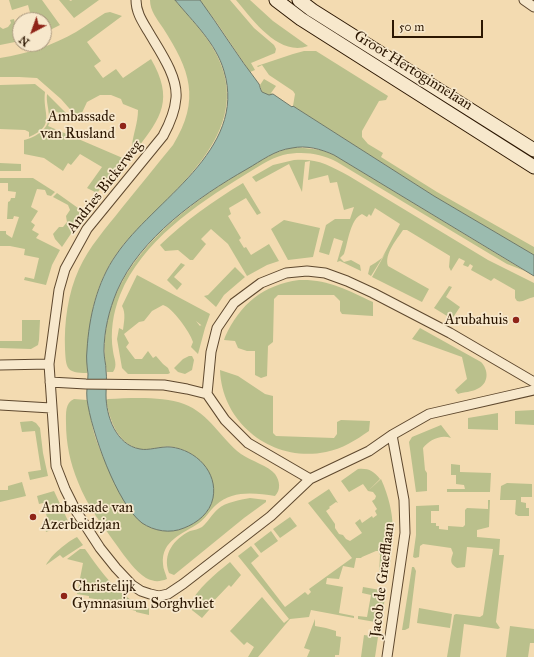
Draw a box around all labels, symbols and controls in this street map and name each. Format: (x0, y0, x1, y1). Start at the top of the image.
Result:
north arrow (12, 12, 52, 52)
scale bar (394, 12, 485, 38)
text: 50 m (399, 20, 424, 34)
street label: Groot Hertoginnelaan (350, 27, 476, 115)
text: N (17, 33, 32, 49)
place label: Ambassade van Rusland (40, 108, 115, 143)
marker: Ambassade van Rusland (118, 121, 128, 131)
street label: Andries Bickerweg (63, 137, 147, 237)
place label: Arubahuis (445, 311, 508, 329)
marker: Arubahuis (511, 315, 521, 325)
place label: Ambassade van Azerbeidzjan (41, 499, 133, 534)
marker: Ambassade van Azerbeidzjan (28, 512, 38, 522)
street label: Jacob de Graefflaan (367, 522, 399, 638)
place label: Christelijk Gymnasium Sorghvliet (72, 578, 214, 613)
marker: Christelijk Gymnasium Sorghvliet (59, 591, 69, 601)

